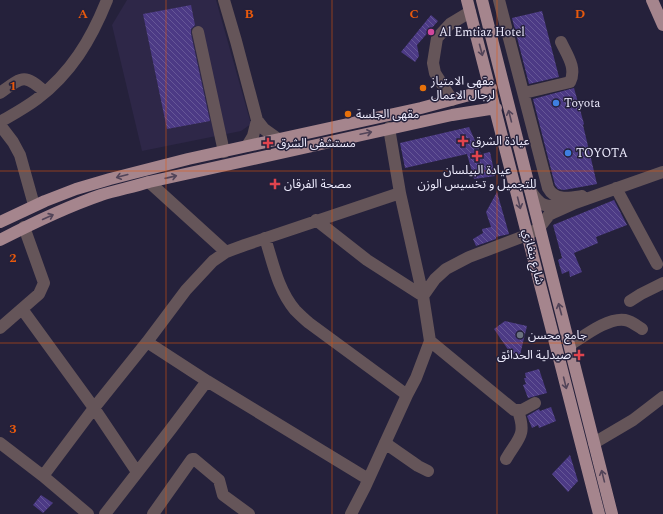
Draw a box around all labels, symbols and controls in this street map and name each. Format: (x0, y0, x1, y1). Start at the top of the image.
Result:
text: A (78, 4, 88, 24)
text: B (244, 4, 254, 24)
text: C (409, 4, 419, 24)
text: D (575, 4, 585, 24)
place label: Al Emtiaz Hotel (439, 23, 525, 42)
marker: Al Emtiaz Hotel (426, 27, 436, 37)
one-way arrow (477, 43, 485, 56)
place label: مقهى الامتياز لرجال الاعمال (430, 72, 495, 105)
text: 1 (9, 76, 17, 96)
marker: مقهى الامتياز لرجال الاعمال (418, 83, 428, 93)
place label: Toyota (564, 94, 600, 113)
marker: Toyota (551, 98, 561, 108)
place label: مقهى الجلسة (356, 105, 419, 124)
marker: مقهى الجلسة (343, 109, 353, 119)
one-way arrow (506, 110, 514, 123)
one-way arrow (359, 128, 372, 136)
place label: عيادة الشرق (472, 132, 529, 151)
place label: مستشفى الشرق (277, 134, 356, 153)
marker: عيادة الشرق (457, 135, 469, 147)
marker: مستشفى الشرق (262, 137, 274, 149)
place label: TOYOTA (576, 144, 628, 163)
marker: TOYOTA (563, 148, 573, 158)
marker: عيادة البيلسان للتجميل و تخسيس الوزن (471, 150, 483, 162)
place label: عيادة البيلسان للتجميل و تخسيس الوزن (418, 161, 536, 194)
one-way arrow (116, 172, 129, 180)
one-way arrow (164, 173, 177, 181)
place label: مصحة الفرقان (284, 175, 352, 194)
marker: مصحة الفرقان (269, 178, 281, 190)
one-way arrow (516, 196, 524, 209)
one-way arrow (41, 212, 53, 220)
street label: شارع بنغازي (517, 227, 549, 287)
text: 2 (9, 248, 17, 268)
one-way arrow (556, 303, 564, 316)
place label: جامع محسن (528, 326, 587, 345)
marker: جامع محسن (515, 330, 525, 340)
place label: صيدلية الحدائق (497, 346, 571, 365)
marker: صيدلية الحدائق (574, 350, 584, 360)
one-way arrow (562, 376, 570, 389)
text: 3 (9, 419, 17, 439)
one-way arrow (598, 470, 606, 483)

